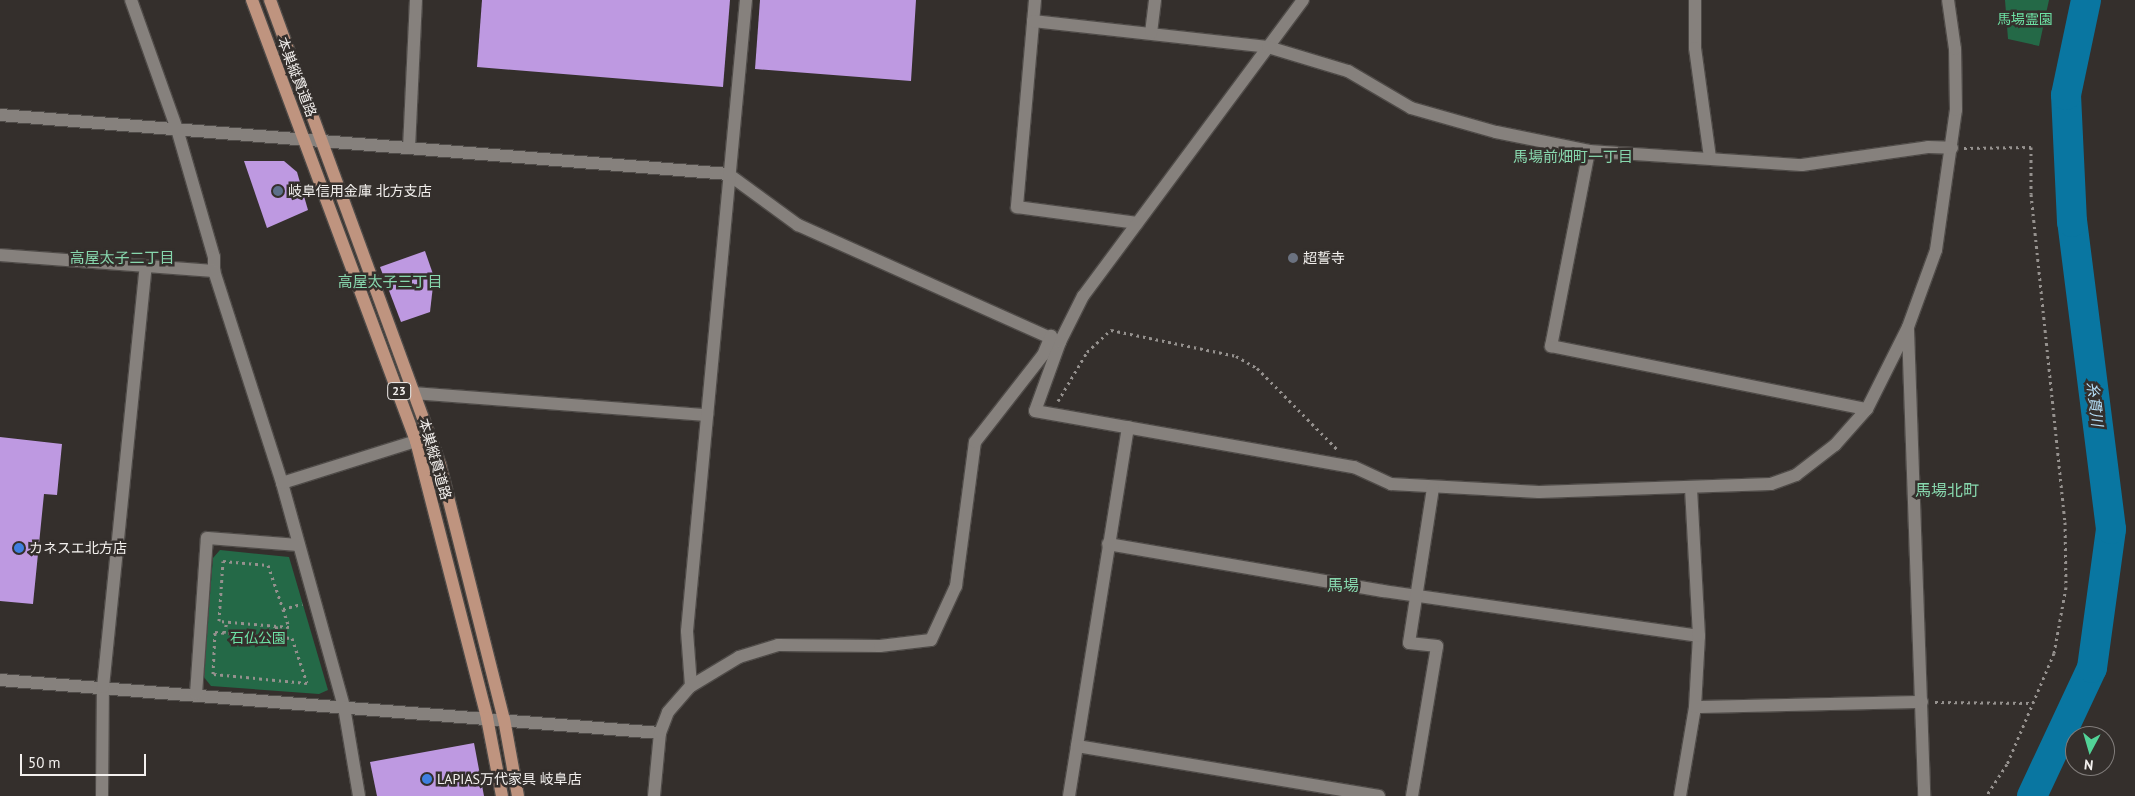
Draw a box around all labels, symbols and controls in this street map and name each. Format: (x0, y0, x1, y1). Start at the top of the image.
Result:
park label: 馬場霊園 (1997, 11, 2053, 27)
street label: 本巣縦貫道路 (274, 35, 320, 119)
district label: 馬場前畑町一丁目 (1513, 148, 1633, 166)
place label: 岐阜信用金庫 北方支店 (288, 183, 432, 199)
marker: 岐阜信用金庫 北方支店 (272, 185, 284, 197)
district label: 高屋太子二丁目 (70, 249, 174, 267)
place label: 超誓寺 (1303, 250, 1345, 266)
marker: 超誓寺 (1287, 252, 1299, 264)
district label: 高屋太子三丁目 (338, 273, 442, 291)
water label: 糸貫川 (2083, 381, 2107, 427)
road number: 23 (386, 382, 412, 401)
street label: 本巣縦貫道路 (415, 416, 455, 502)
district label: 馬場北町 (1915, 480, 1979, 500)
place label: カネスエ北方店 (29, 540, 127, 556)
marker: カネスエ北方店 (13, 542, 25, 554)
district label: 馬場 (1327, 575, 1359, 595)
park label: 石仏公園 (230, 630, 286, 646)
north arrow (2065, 726, 2115, 776)
scale bar (22, 744, 149, 776)
text: 50 m (28, 753, 61, 772)
text: N (2083, 755, 2094, 774)
place label: LAPIAS万代家具 岐阜店 (437, 771, 582, 787)
marker: LAPIAS万代家具 岐阜店 (421, 773, 433, 785)

